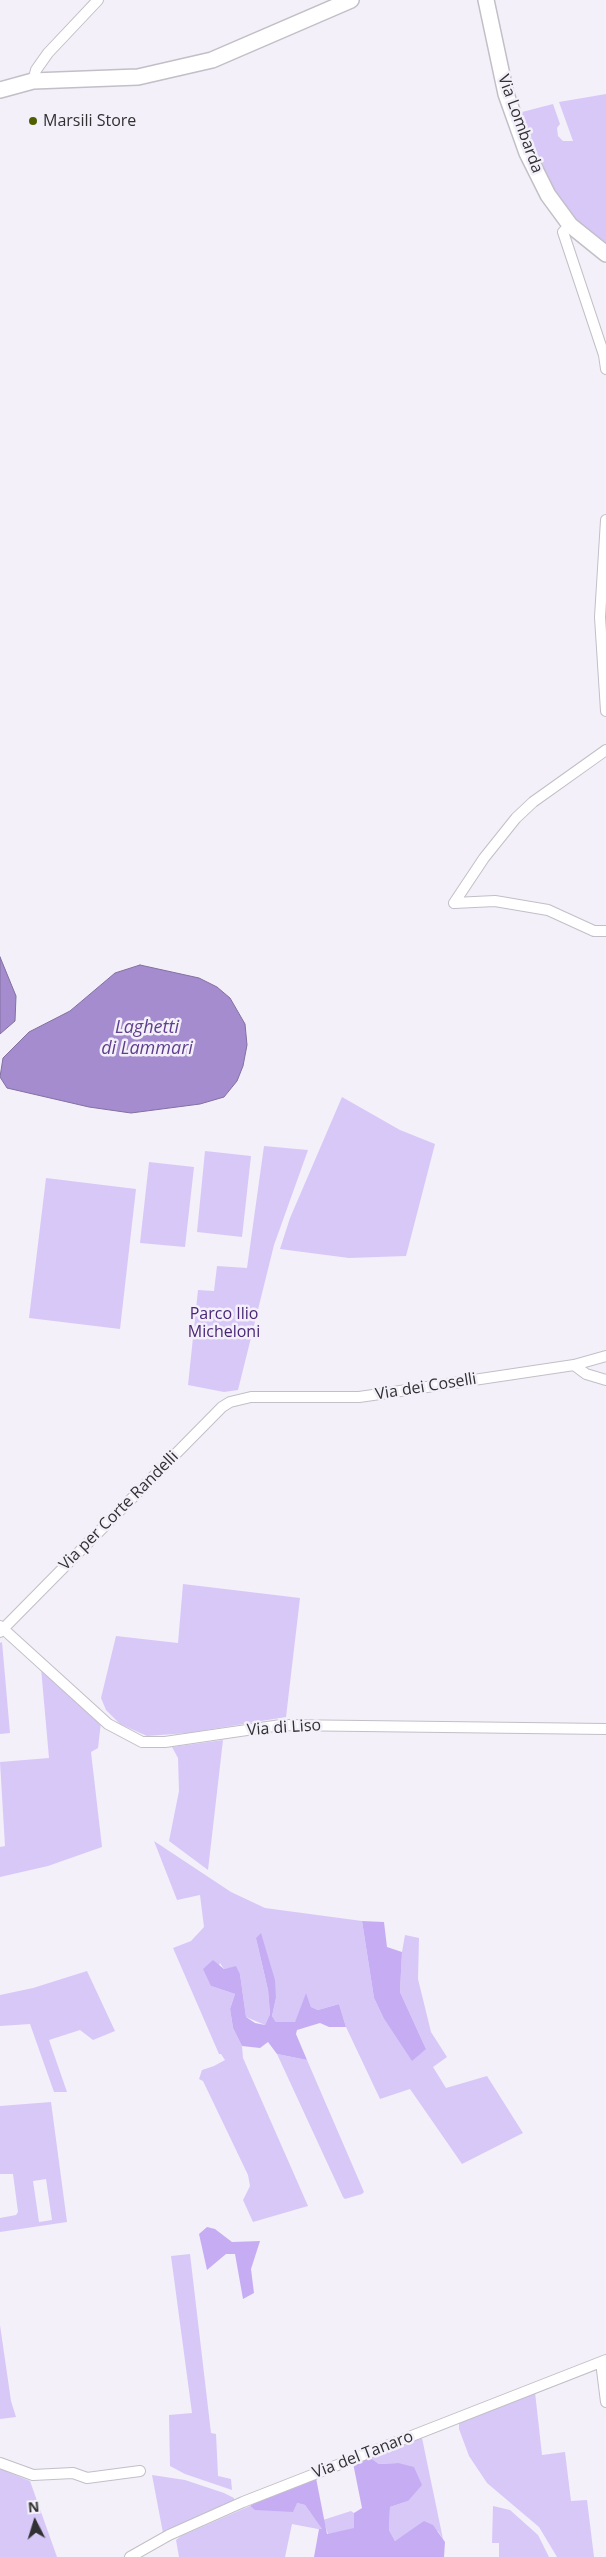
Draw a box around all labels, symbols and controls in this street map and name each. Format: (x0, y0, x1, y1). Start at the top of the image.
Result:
street label: Via Lombarda (493, 72, 547, 176)
place label: Marsili Store (43, 111, 136, 131)
marker: Marsili Store (27, 115, 39, 127)
water label: Laghetti di Lammari (101, 1017, 193, 1060)
park label: Parco Ilio Micheloni (188, 1304, 260, 1342)
street label: Via dei Coselli (374, 1370, 478, 1404)
street label: Via per Corte Randelli (55, 1447, 183, 1575)
street label: Via di Liso (246, 1716, 322, 1740)
street label: Via del Tanaro (310, 2427, 416, 2483)
north arrow (10, 2497, 60, 2547)
text: N (27, 2497, 40, 2517)

